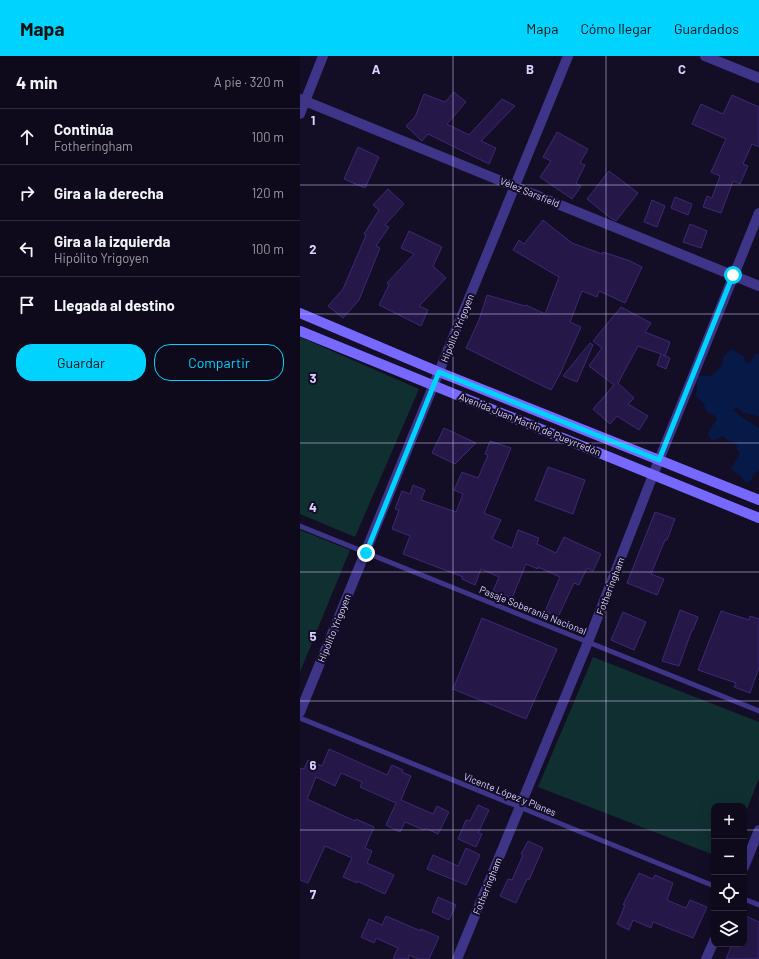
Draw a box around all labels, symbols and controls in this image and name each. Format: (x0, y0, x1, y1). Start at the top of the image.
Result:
text: Mapa (20, 17, 64, 40)
text: Mapa (526, 20, 558, 37)
text: Cómo llegar (580, 20, 652, 37)
text: Guardados (674, 20, 739, 37)
text: A (372, 61, 381, 77)
text: B (526, 61, 534, 77)
text: C (678, 61, 686, 77)
text: 4 min (16, 72, 58, 92)
text: A pie · 320 m (214, 74, 284, 90)
text: 1 (311, 112, 315, 128)
text: Continúa (54, 120, 114, 138)
icon: ahead (16, 126, 38, 148)
text: 100 m (251, 129, 284, 145)
text: Fotheringham (54, 138, 133, 154)
street label: Vélez Sarsfield (498, 175, 562, 209)
icon: right (16, 182, 38, 204)
text: Gira a la derecha (54, 184, 164, 202)
text: 120 m (252, 185, 284, 201)
text: Gira a la izquierda (54, 232, 170, 250)
icon: left (16, 238, 38, 260)
text: 100 m (251, 241, 284, 257)
text: 2 (309, 241, 317, 257)
text: Hipólito Yrigoyen (54, 250, 149, 266)
route start (724, 266, 742, 284)
street label: Hipólito Yrigoyen (438, 292, 476, 364)
icon: arrive (16, 294, 38, 316)
text: Llegada al destino (54, 296, 175, 314)
button: Guardar (16, 344, 146, 381)
button: Compartir (154, 344, 284, 381)
text: 3 (309, 370, 317, 386)
street label: Avenida Juan Martin de Pueyrredón (457, 390, 603, 458)
text: 4 (309, 499, 317, 515)
route end (357, 544, 375, 562)
street label: Fotheringham (594, 556, 626, 616)
street label: Pasaje Soberania Nacional (478, 583, 588, 637)
street label: Hipólito Yrigoyen (315, 592, 353, 664)
text: 5 (309, 628, 317, 644)
text: 6 (310, 757, 317, 773)
street label: Vicente López y Planes (462, 770, 558, 818)
map controls (711, 803, 747, 947)
button: + (711, 803, 747, 839)
button: − (711, 839, 747, 875)
street label: Fotheringham (470, 856, 504, 916)
button: locate (711, 875, 747, 911)
text: 7 (310, 886, 317, 902)
button: layers (711, 911, 747, 947)

